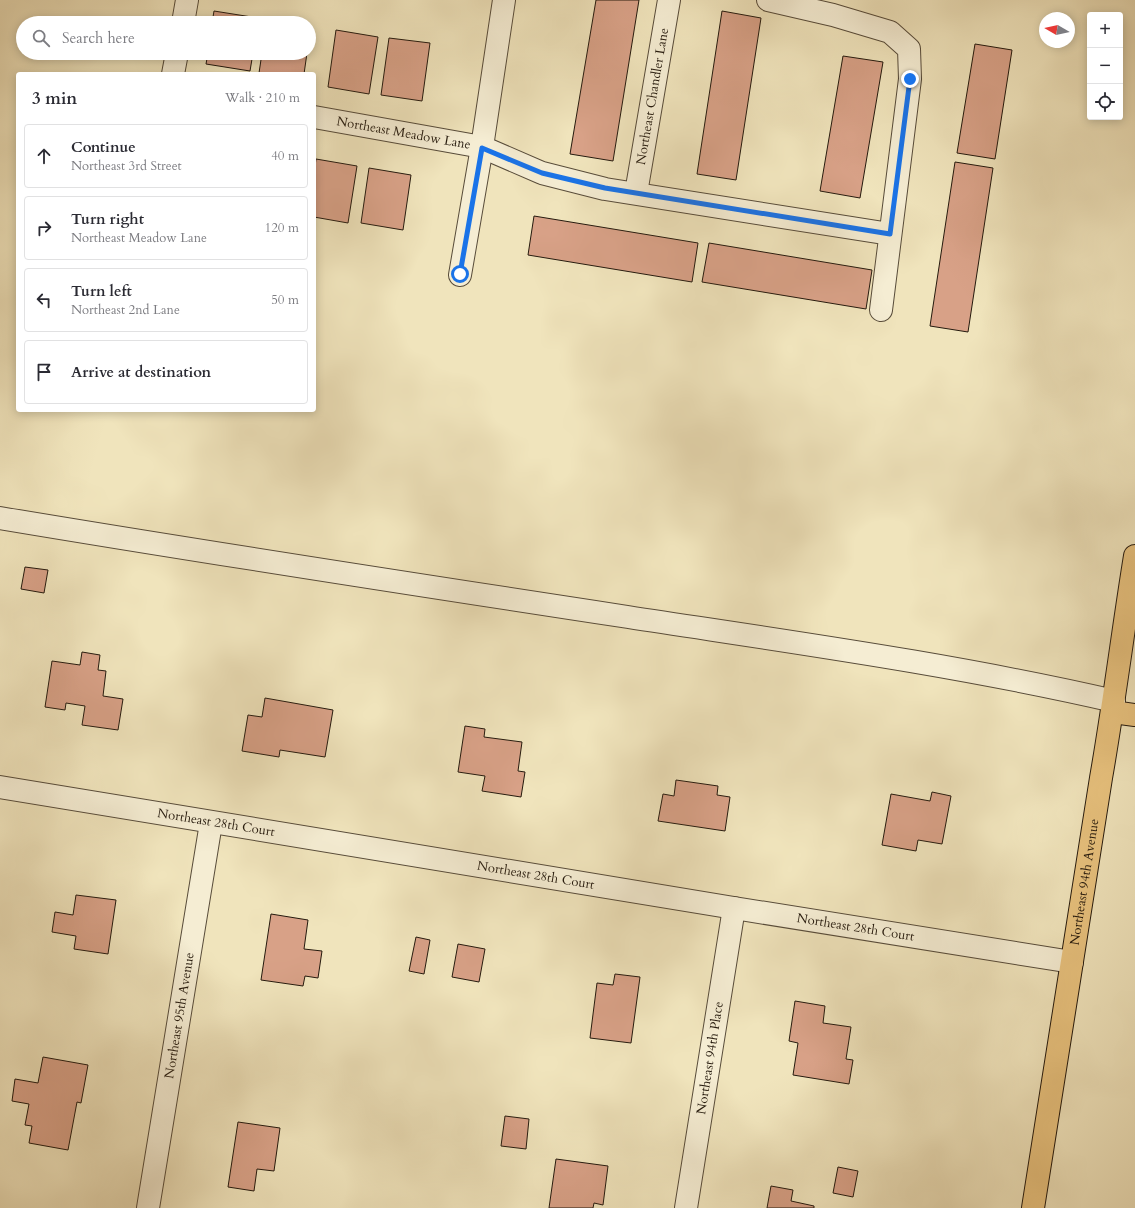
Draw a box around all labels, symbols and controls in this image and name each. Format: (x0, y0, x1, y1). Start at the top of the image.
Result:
north arrow (1039, 12, 1075, 48)
map controls (1087, 12, 1123, 120)
button: + (1087, 12, 1123, 48)
search box (16, 16, 316, 60)
street label: Northeast Chandler Lane (632, 26, 673, 166)
icon: search (30, 27, 52, 49)
text: Search here (62, 28, 135, 48)
button: − (1087, 48, 1123, 84)
route end (901, 70, 919, 88)
button: locate (1087, 84, 1123, 120)
text: 3 min (32, 87, 77, 110)
text: Walk · 210 m (225, 89, 300, 107)
street label: Northeast Meadow Lane (335, 112, 472, 154)
text: Continue (71, 137, 136, 157)
icon: ahead (33, 145, 55, 167)
text: 40 m (271, 147, 299, 165)
text: Northeast 3rd Street (71, 157, 182, 175)
text: Turn right (71, 209, 144, 229)
icon: right (33, 217, 55, 239)
text: 120 m (265, 219, 299, 237)
text: Northeast Meadow Lane (71, 229, 207, 247)
route start (451, 265, 469, 283)
text: Turn left (71, 281, 132, 301)
icon: left (33, 289, 55, 311)
text: 50 m (271, 291, 299, 309)
text: Northeast 2nd Lane (71, 301, 180, 319)
icon: arrive (33, 361, 55, 383)
text: Arrive at destination (71, 362, 211, 382)
street label: Northeast 28th Court (156, 804, 276, 841)
street label: Northeast 94th Avenue (1066, 817, 1103, 947)
street label: Northeast 28th Court (476, 857, 596, 894)
street label: Northeast 28th Court (796, 909, 916, 946)
street label: Northeast 95th Avenue (160, 951, 199, 1080)
street label: Northeast 94th Place (692, 1000, 728, 1116)

